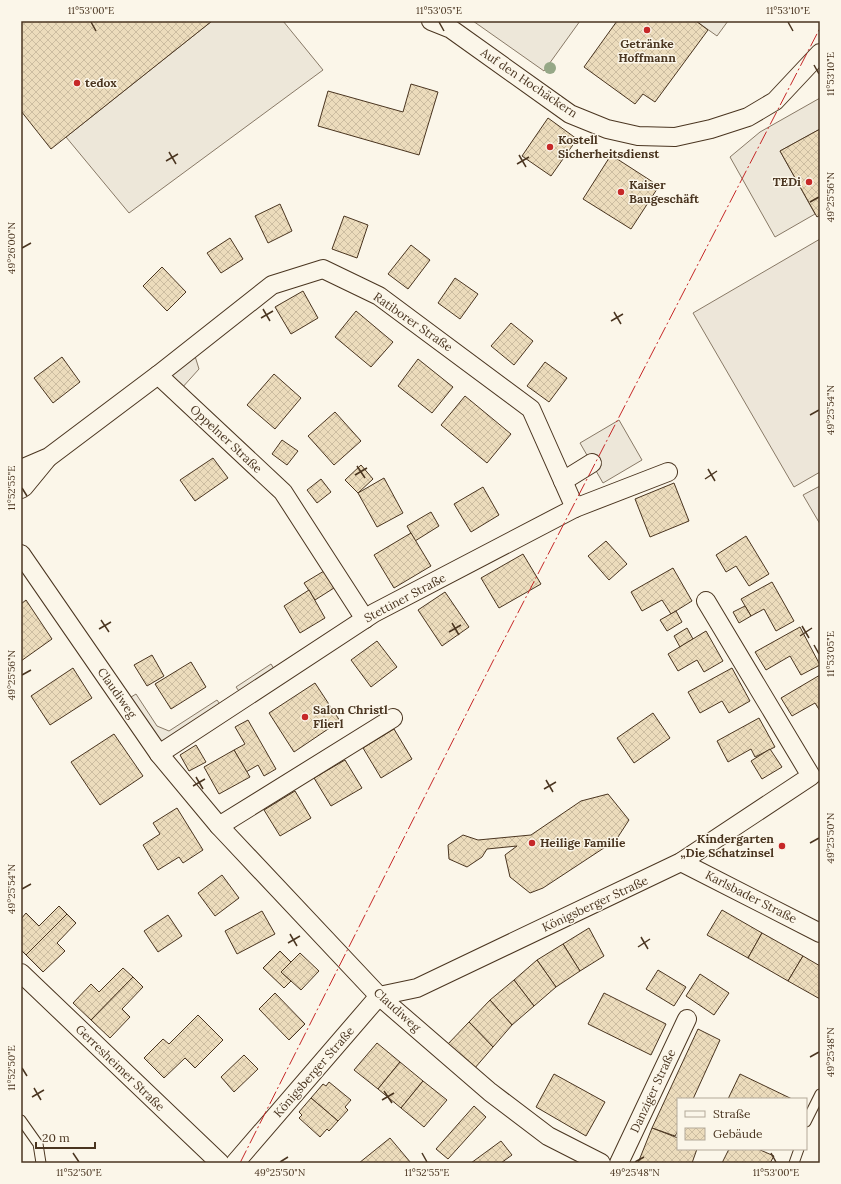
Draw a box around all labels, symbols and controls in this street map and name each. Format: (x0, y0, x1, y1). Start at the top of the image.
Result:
text: 11°53'00"E (68, 4, 114, 17)
text: 11°53'05"E (416, 4, 462, 17)
text: 11°53'10"E (766, 4, 810, 17)
marker: Getränke Hoffmann (642, 25, 652, 35)
place label: Getränke Hoffmann (618, 36, 676, 65)
street label: Auf den Hochäckern (477, 44, 581, 121)
text: 11°53'10"E (824, 52, 837, 96)
place label: tedox (85, 75, 117, 90)
marker: tedox (72, 78, 82, 88)
place label: Kostell Sicherheitsdienst (558, 132, 660, 161)
marker: Kostell Sicherheitsdienst (545, 142, 555, 152)
text: 49°25'56"N (824, 171, 837, 222)
place label: TEDi (773, 174, 801, 189)
place label: Kaiser Baugeschäft (629, 177, 700, 206)
marker: TEDi (804, 177, 814, 187)
marker: Kaiser Baugeschäft (616, 187, 626, 197)
text: 49°26'00"N (5, 222, 18, 274)
street label: Ratiborer Straße (371, 289, 456, 355)
text: 49°25'54"N (824, 385, 837, 435)
street label: Oppelner Straße (187, 401, 266, 476)
text: 11°52'55"E (5, 466, 18, 510)
street label: Stettiner Straße (361, 570, 449, 625)
text: 11°53'05"E (824, 631, 837, 677)
text: 49°25'56"N (5, 649, 18, 700)
street label: Claudiweg (95, 665, 140, 721)
place label: Salon Christl Flierl (313, 702, 388, 731)
marker: Salon Christl Flierl (300, 712, 310, 722)
text: 49°25'50"N (824, 812, 837, 863)
place label: Kindergarten „Die Schatzinsel (680, 831, 774, 860)
place label: Heilige Familie (540, 835, 626, 850)
marker: Heilige Familie (527, 838, 537, 848)
marker: Kindergarten „Die Schatzinsel (777, 841, 787, 851)
text: 49°25'54"N (5, 864, 18, 914)
street label: Karlsbader Straße (703, 867, 800, 926)
street label: Königsberger Straße (539, 872, 651, 935)
street label: Claudiweg (371, 985, 424, 1035)
street label: Gerresheimer Straße (73, 1021, 168, 1114)
street label: Königsberger Straße (270, 1023, 357, 1120)
text: 49°25'48"N (824, 1027, 837, 1077)
text: 11°52'50"E (5, 1045, 18, 1091)
street label: Danziger Straße (627, 1046, 679, 1135)
legend (677, 1098, 807, 1150)
text: Straße (713, 1106, 751, 1121)
scale bar (36, 1124, 95, 1150)
text: Gebäude (713, 1126, 763, 1141)
text: 20 m (42, 1130, 70, 1145)
text: 11°52'50"E (56, 1166, 102, 1179)
text: 49°25'50"N (255, 1166, 306, 1179)
text: 11°52'55"E (405, 1166, 449, 1179)
text: 49°25'48"N (610, 1166, 660, 1179)
text: 11°53'00"E (753, 1166, 799, 1179)

